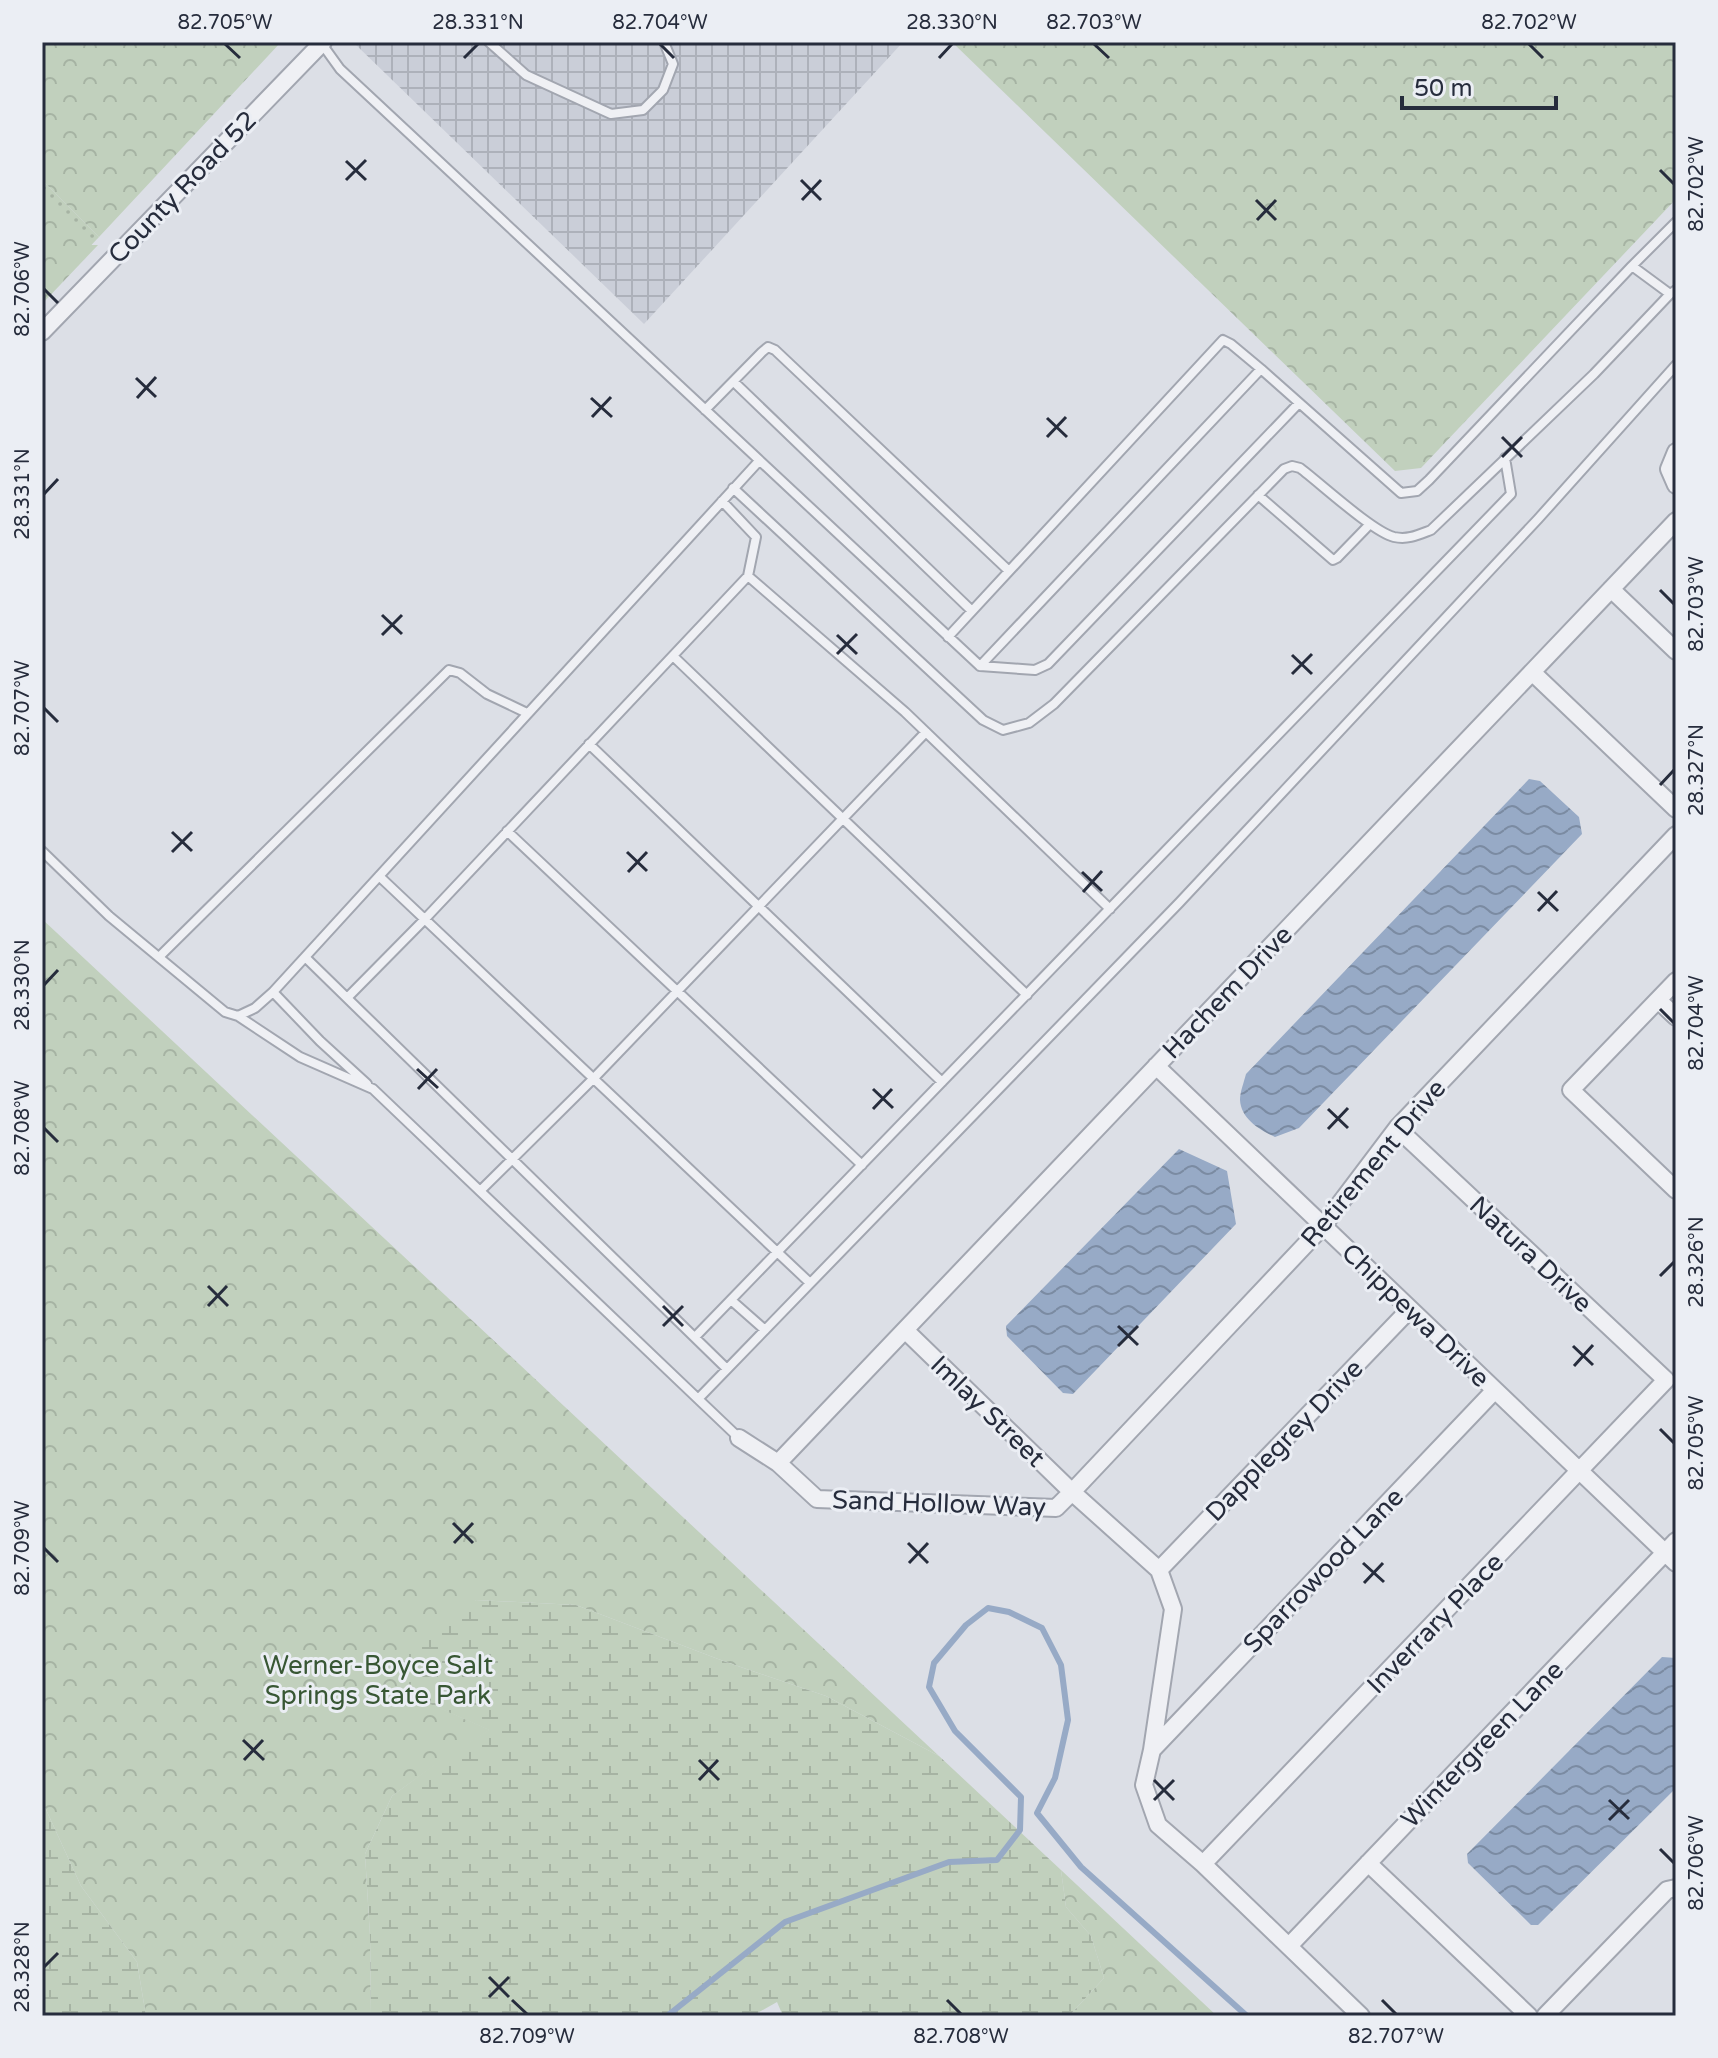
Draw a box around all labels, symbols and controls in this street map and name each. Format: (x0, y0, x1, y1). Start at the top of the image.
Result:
text: 82.705°W (177, 11, 273, 35)
text: 28.331°N (432, 11, 524, 35)
text: 82.704°W (612, 11, 708, 35)
text: 28.330°N (906, 11, 998, 35)
text: 82.703°W (1046, 11, 1142, 35)
text: 82.702°W (1481, 11, 1577, 35)
scale bar (1402, 60, 1556, 110)
text: 50 m (1414, 74, 1472, 103)
street label: County Road 52 (102, 105, 263, 270)
text: 82.702°W (1685, 136, 1709, 232)
text: 82.706°W (11, 241, 35, 337)
text: 28.331°N (11, 448, 35, 540)
text: 82.703°W (1685, 556, 1709, 652)
text: 82.707°W (11, 660, 35, 756)
text: 28.327°N (1685, 724, 1709, 816)
street label: Hachem Drive (1156, 919, 1299, 1065)
text: 28.330°N (11, 939, 35, 1031)
text: 82.704°W (1685, 975, 1709, 1071)
street label: Retirement Drive (1294, 1073, 1452, 1253)
text: 82.708°W (11, 1080, 35, 1176)
street label: Natura Drive (1463, 1190, 1598, 1319)
text: 28.326°N (1685, 1216, 1709, 1308)
street label: Chippewa Drive (1335, 1237, 1496, 1394)
street label: Imlay Street (924, 1349, 1051, 1474)
street label: Dapplegrey Drive (1199, 1353, 1370, 1528)
text: 82.705°W (1685, 1395, 1709, 1491)
street label: Sparrowood Lane (1237, 1481, 1410, 1659)
street label: Sand Hollow Way (831, 1484, 1047, 1523)
text: 82.709°W (11, 1500, 35, 1596)
street label: Inverrary Place (1361, 1547, 1510, 1700)
park label: Werner-Boyce Salt Springs State Park (263, 1650, 493, 1711)
street label: Wintergreen Lane (1395, 1654, 1570, 1834)
text: 82.706°W (1685, 1815, 1709, 1911)
text: 28.328°N (11, 1921, 35, 2013)
text: 82.709°W (479, 2025, 575, 2049)
text: 82.708°W (913, 2025, 1009, 2049)
text: 82.707°W (1348, 2025, 1444, 2049)

